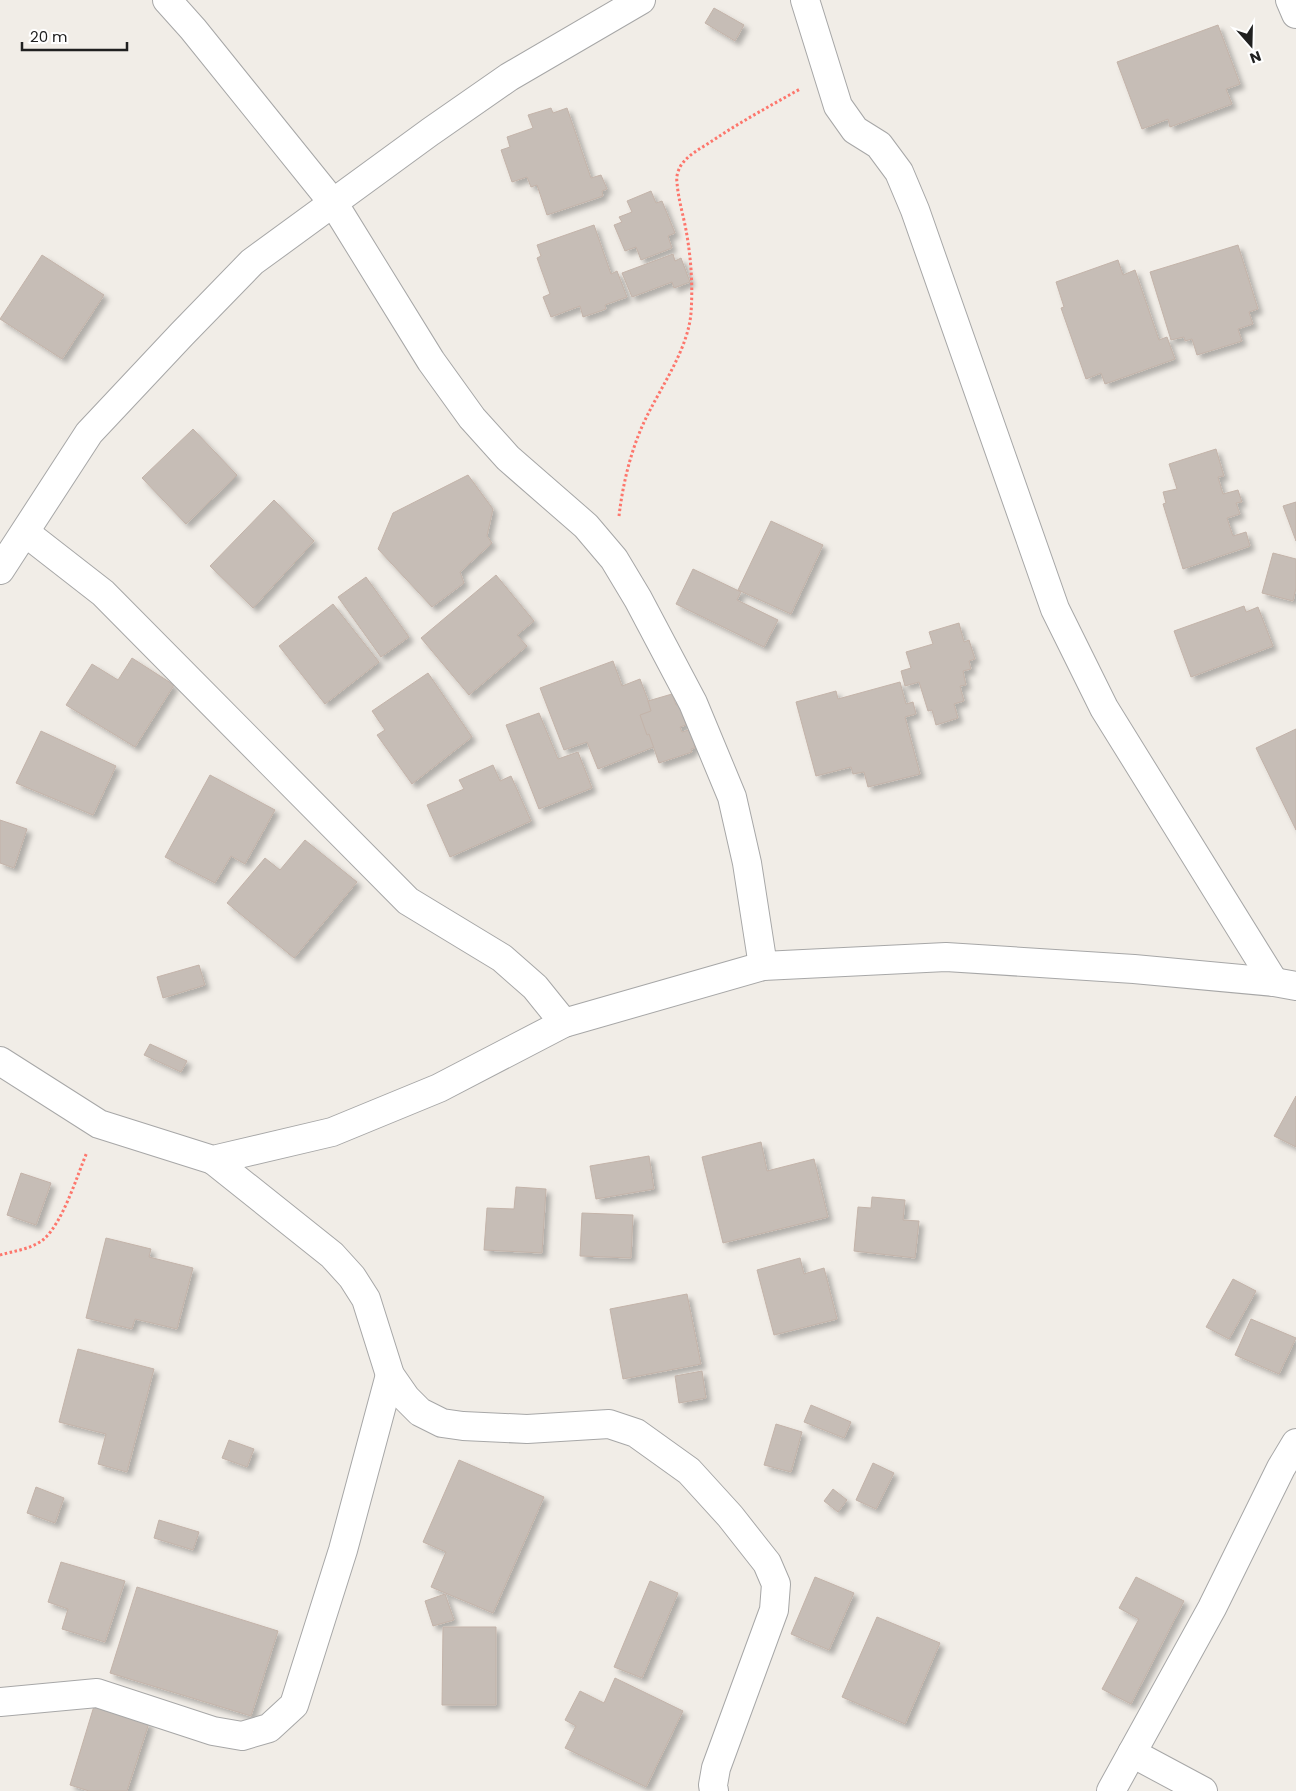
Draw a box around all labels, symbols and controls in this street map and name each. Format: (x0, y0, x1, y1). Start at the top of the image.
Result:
scale bar (22, 20, 128, 52)
north arrow (1226, 20, 1276, 70)
text: 20 m (30, 26, 68, 47)
text: N (1247, 46, 1264, 68)

